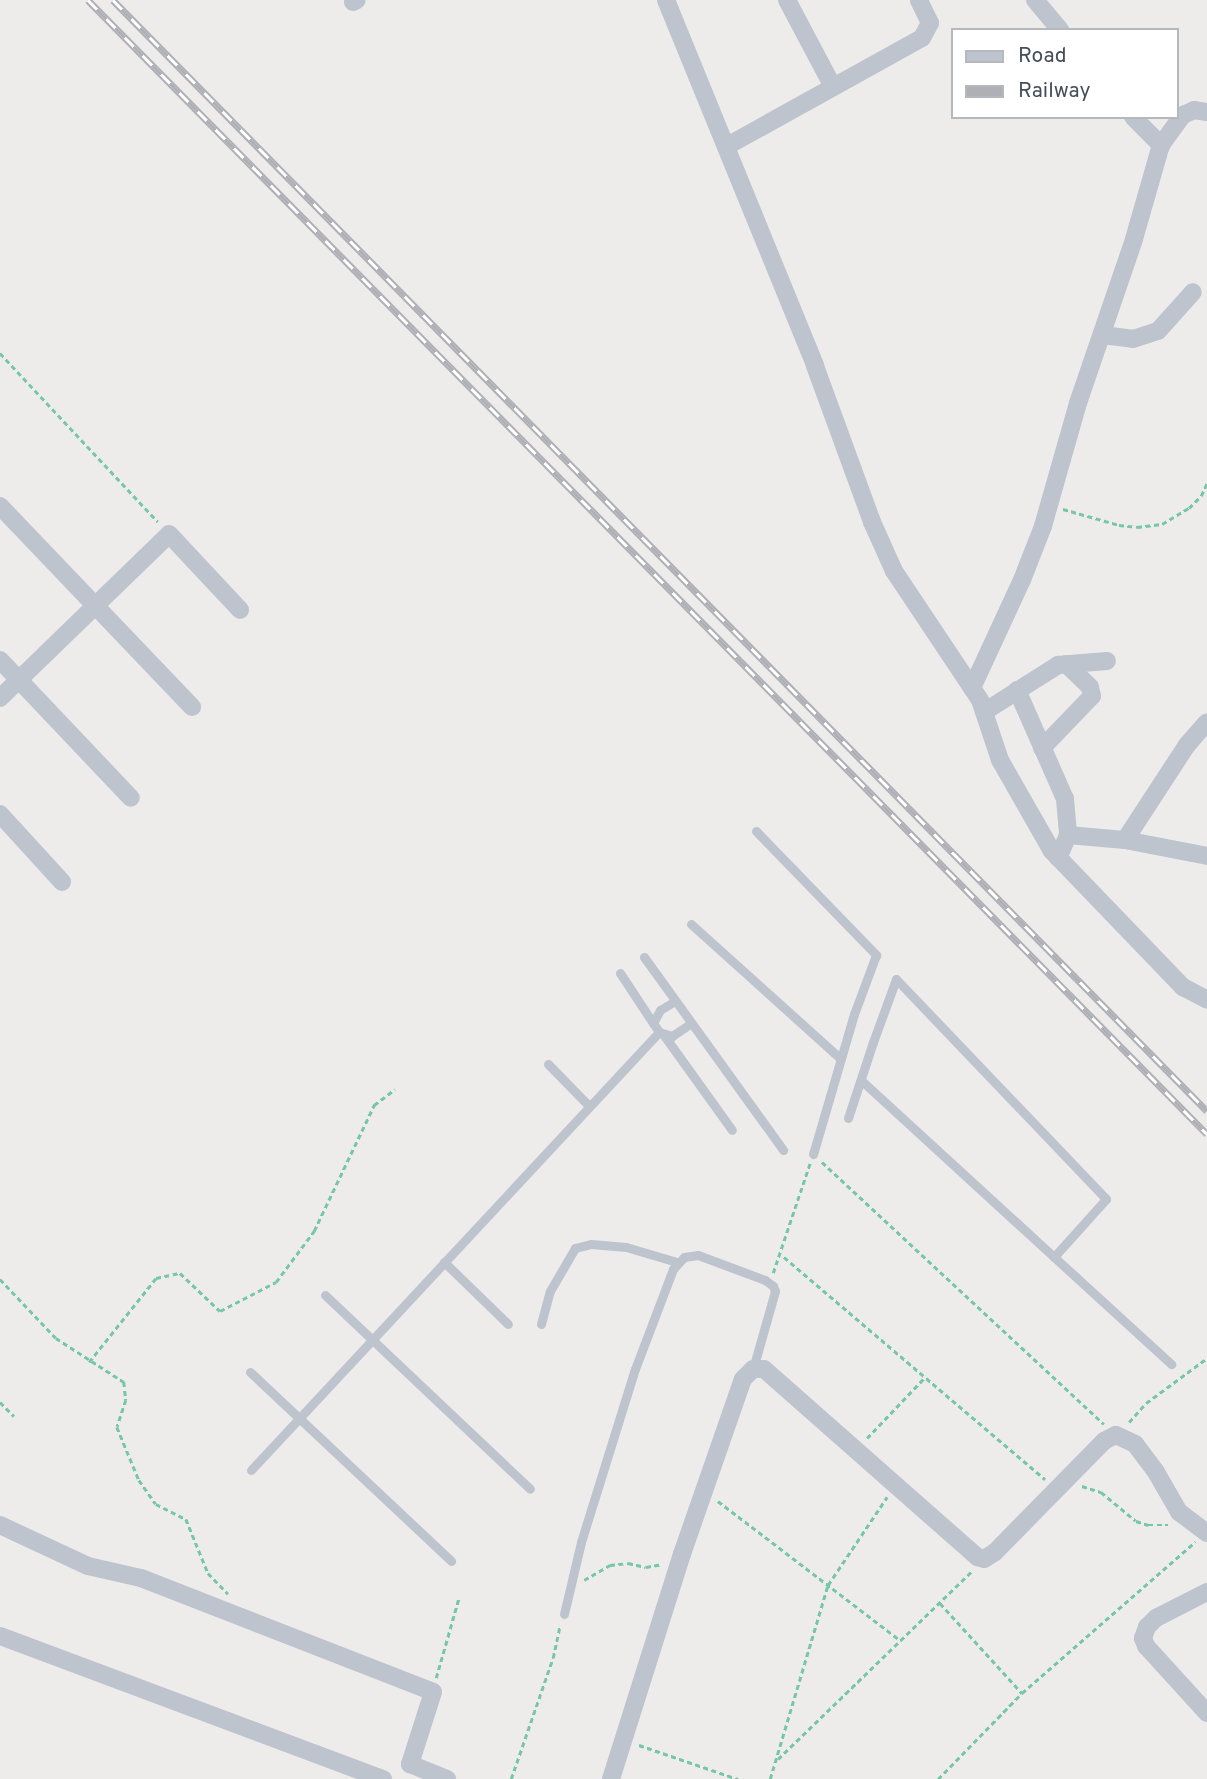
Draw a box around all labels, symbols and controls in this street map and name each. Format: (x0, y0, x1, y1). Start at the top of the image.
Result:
legend (951, 28, 1179, 119)
text: Road (1018, 43, 1067, 70)
text: Railway (1018, 78, 1091, 105)

